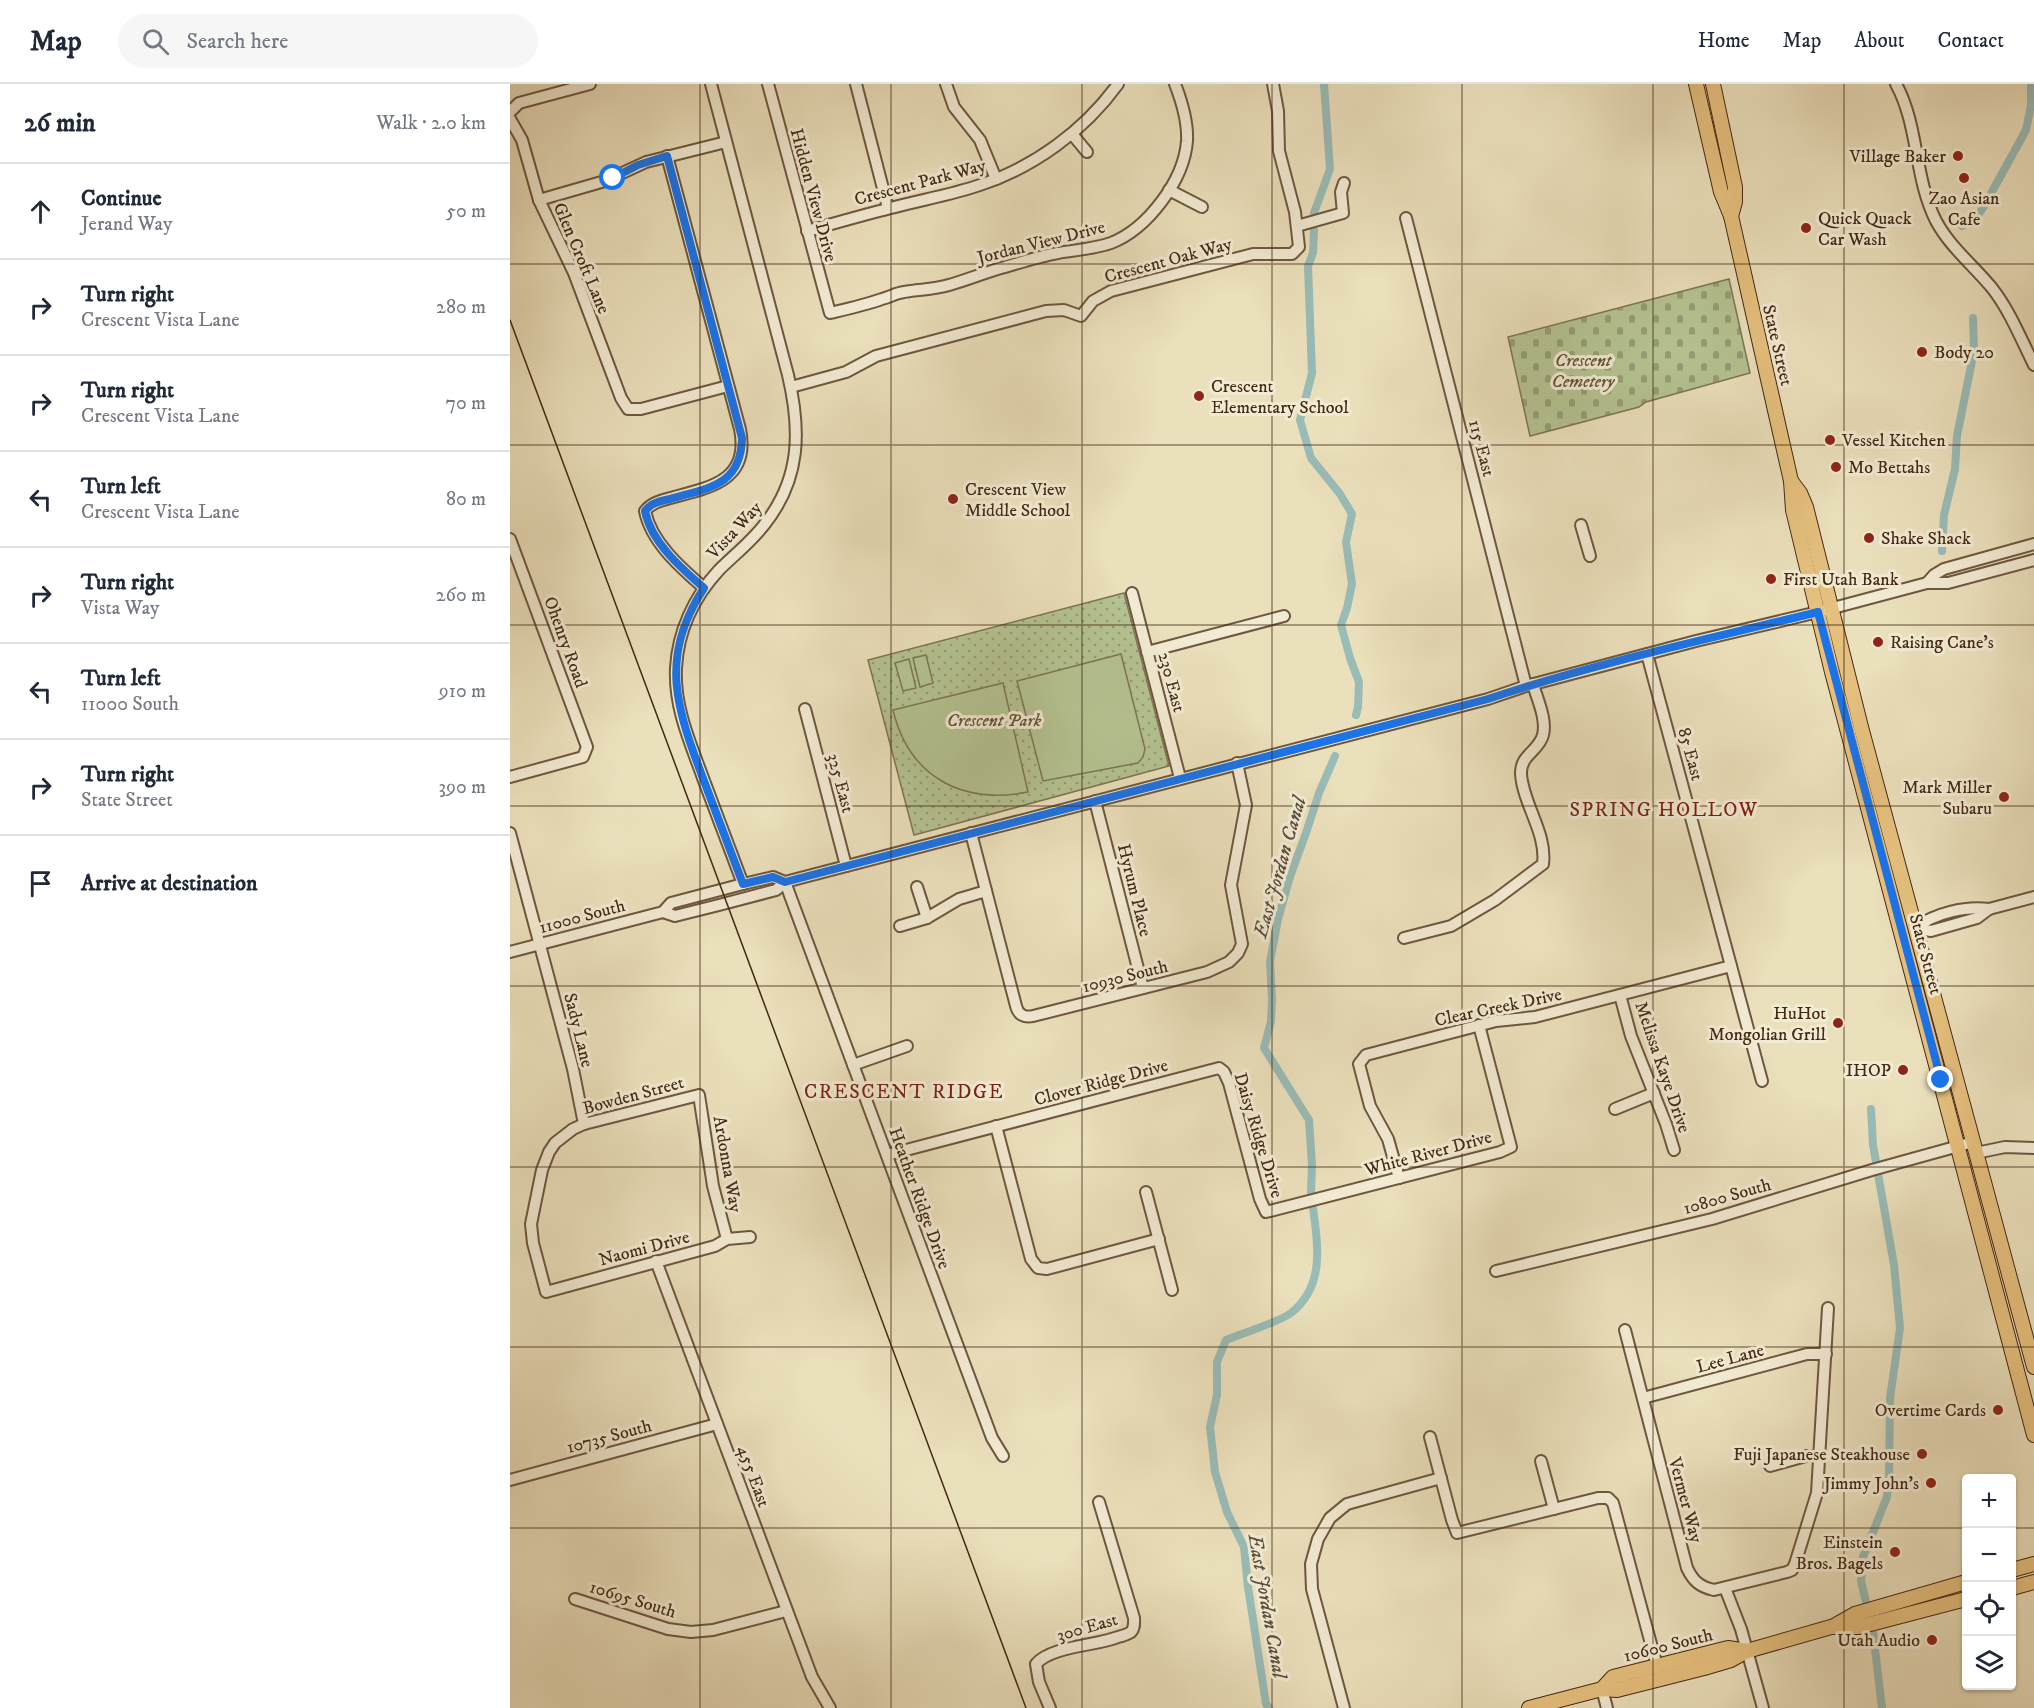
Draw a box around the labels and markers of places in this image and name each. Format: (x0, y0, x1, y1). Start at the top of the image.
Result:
place label: Village Baker (1849, 146, 1946, 168)
marker: Village Baker (1951, 149, 1965, 163)
marker: Zao Asian Cafe (1957, 171, 1971, 185)
place label: Zao Asian Cafe (1929, 188, 2000, 231)
place label: Quick Quack Car Wash (1818, 208, 1912, 251)
marker: Quick Quack Car Wash (1799, 221, 1813, 235)
place label: Body 20 (1934, 342, 1994, 364)
marker: Body 20 (1915, 345, 1929, 359)
place label: Crescent Elementary School (1211, 376, 1349, 419)
marker: Crescent Elementary School (1192, 389, 1206, 403)
place label: Vessel Kitchen (1841, 430, 1946, 452)
marker: Vessel Kitchen (1823, 433, 1837, 447)
place label: Mo Bettahs (1848, 457, 1930, 479)
marker: Mo Bettahs (1829, 460, 1843, 474)
place label: Crescent View Middle School (965, 479, 1071, 522)
marker: Crescent View Middle School (946, 492, 960, 506)
place label: Shake Shack (1881, 528, 1971, 550)
marker: Shake Shack (1862, 531, 1876, 545)
place label: First Utah Bank (1783, 569, 1899, 591)
marker: First Utah Bank (1764, 572, 1778, 586)
place label: Raising Cane's (1890, 632, 1994, 654)
marker: Raising Cane's (1871, 635, 1885, 649)
place label: Mark Miller Subaru (1903, 777, 1992, 820)
marker: Mark Miller Subaru (1997, 790, 2011, 804)
place label: HuHot Mongolian Grill (1709, 1003, 1827, 1046)
marker: HuHot Mongolian Grill (1831, 1016, 1845, 1030)
place label: IHOP (1846, 1060, 1891, 1082)
marker: IHOP (1896, 1063, 1910, 1077)
place label: Overtime Cards (1875, 1400, 1986, 1422)
marker: Overtime Cards (1991, 1403, 2005, 1417)
place label: Fuji Japanese Steakhouse (1733, 1444, 1910, 1466)
marker: Fuji Japanese Steakhouse (1915, 1447, 1929, 1461)
place label: Jimmy John's (1822, 1473, 1919, 1495)
marker: Jimmy John's (1924, 1476, 1938, 1490)
place label: Einstein Bros. Bagels (1795, 1532, 1884, 1575)
marker: Einstein Bros. Bagels (1888, 1545, 1902, 1559)
place label: Utah Audio (1837, 1630, 1920, 1652)
marker: Utah Audio (1925, 1633, 1939, 1647)

